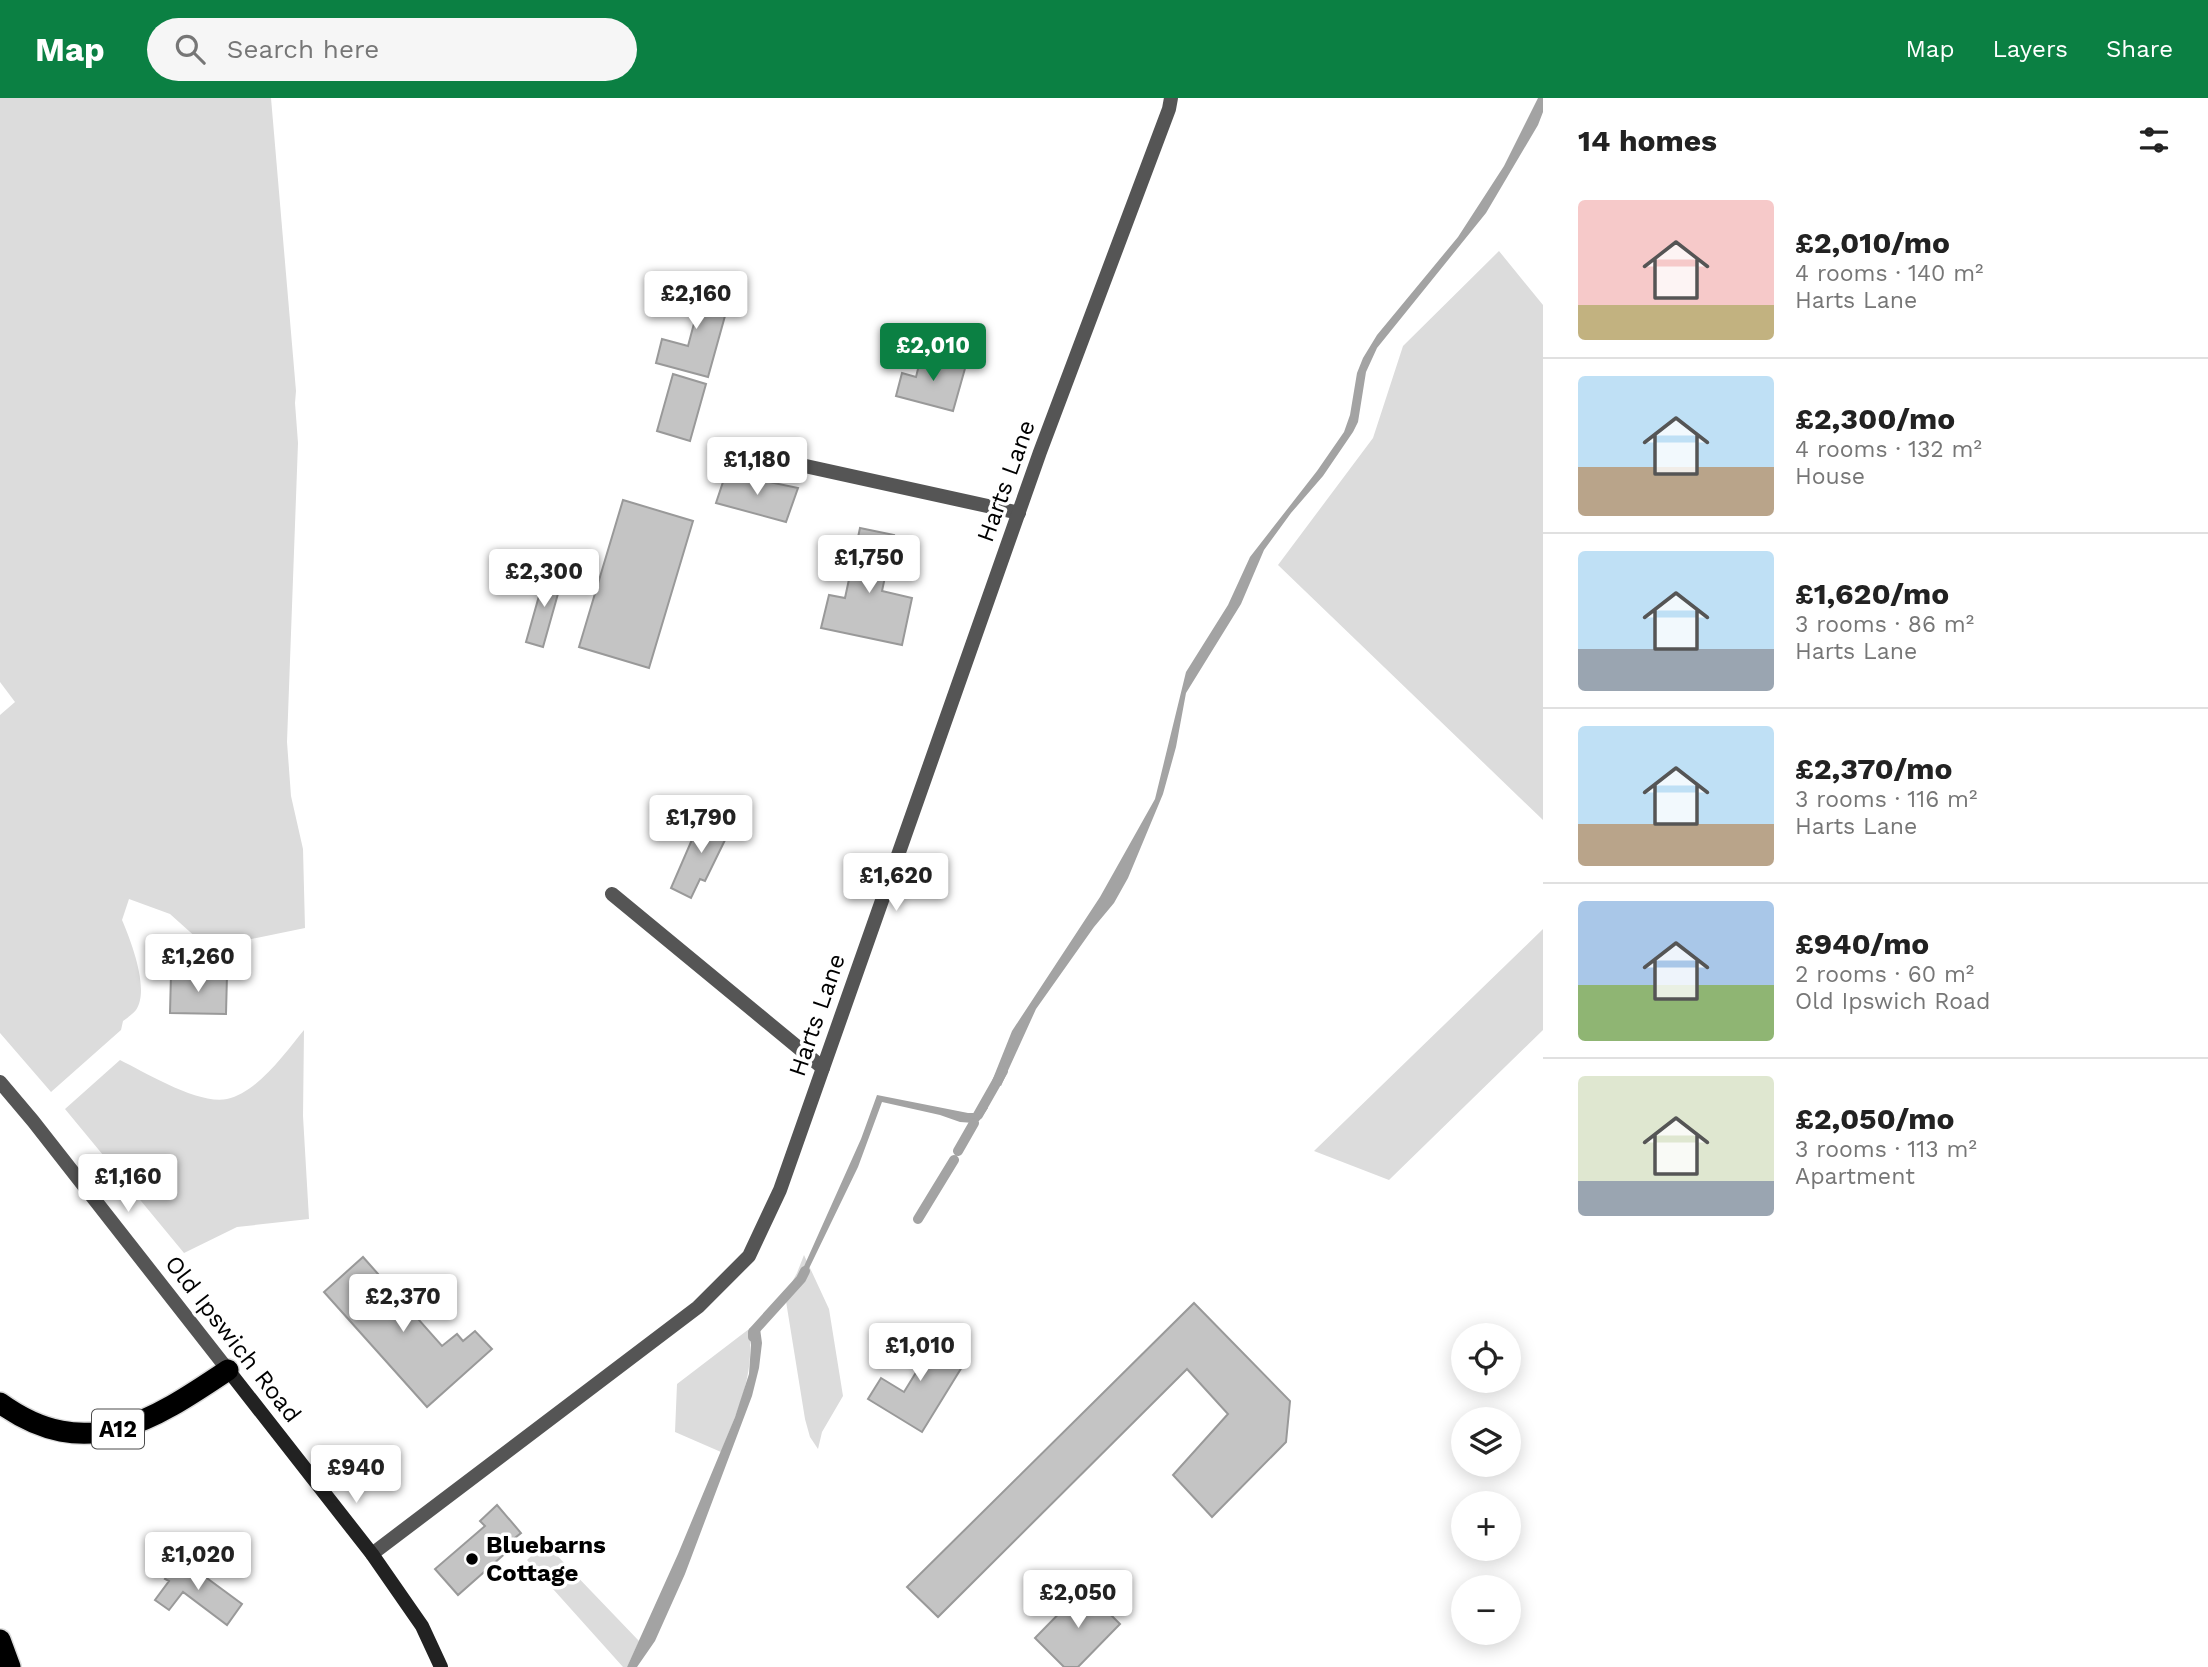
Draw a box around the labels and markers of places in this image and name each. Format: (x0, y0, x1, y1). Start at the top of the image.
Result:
pin: £2,160 (639, 272, 753, 331)
pin: £2,010 (876, 324, 990, 383)
pin: £1,180 (700, 438, 814, 497)
pin: £1,750 (812, 536, 926, 595)
pin: £2,300 (487, 550, 601, 609)
pin: £1,790 (644, 796, 758, 855)
pin: £1,620 (839, 854, 953, 913)
pin: £1,260 (141, 934, 255, 994)
pin: £1,160 (71, 1154, 185, 1214)
pin: £2,370 (346, 1274, 460, 1334)
pin: £1,010 (863, 1324, 977, 1383)
pin: £940 (315, 1446, 397, 1505)
place label: Bluebarns Cottage (486, 1531, 606, 1587)
pin: £1,020 (141, 1532, 255, 1592)
marker: Bluebarns Cottage (464, 1551, 480, 1567)
pin: £2,050 (1021, 1570, 1135, 1630)

